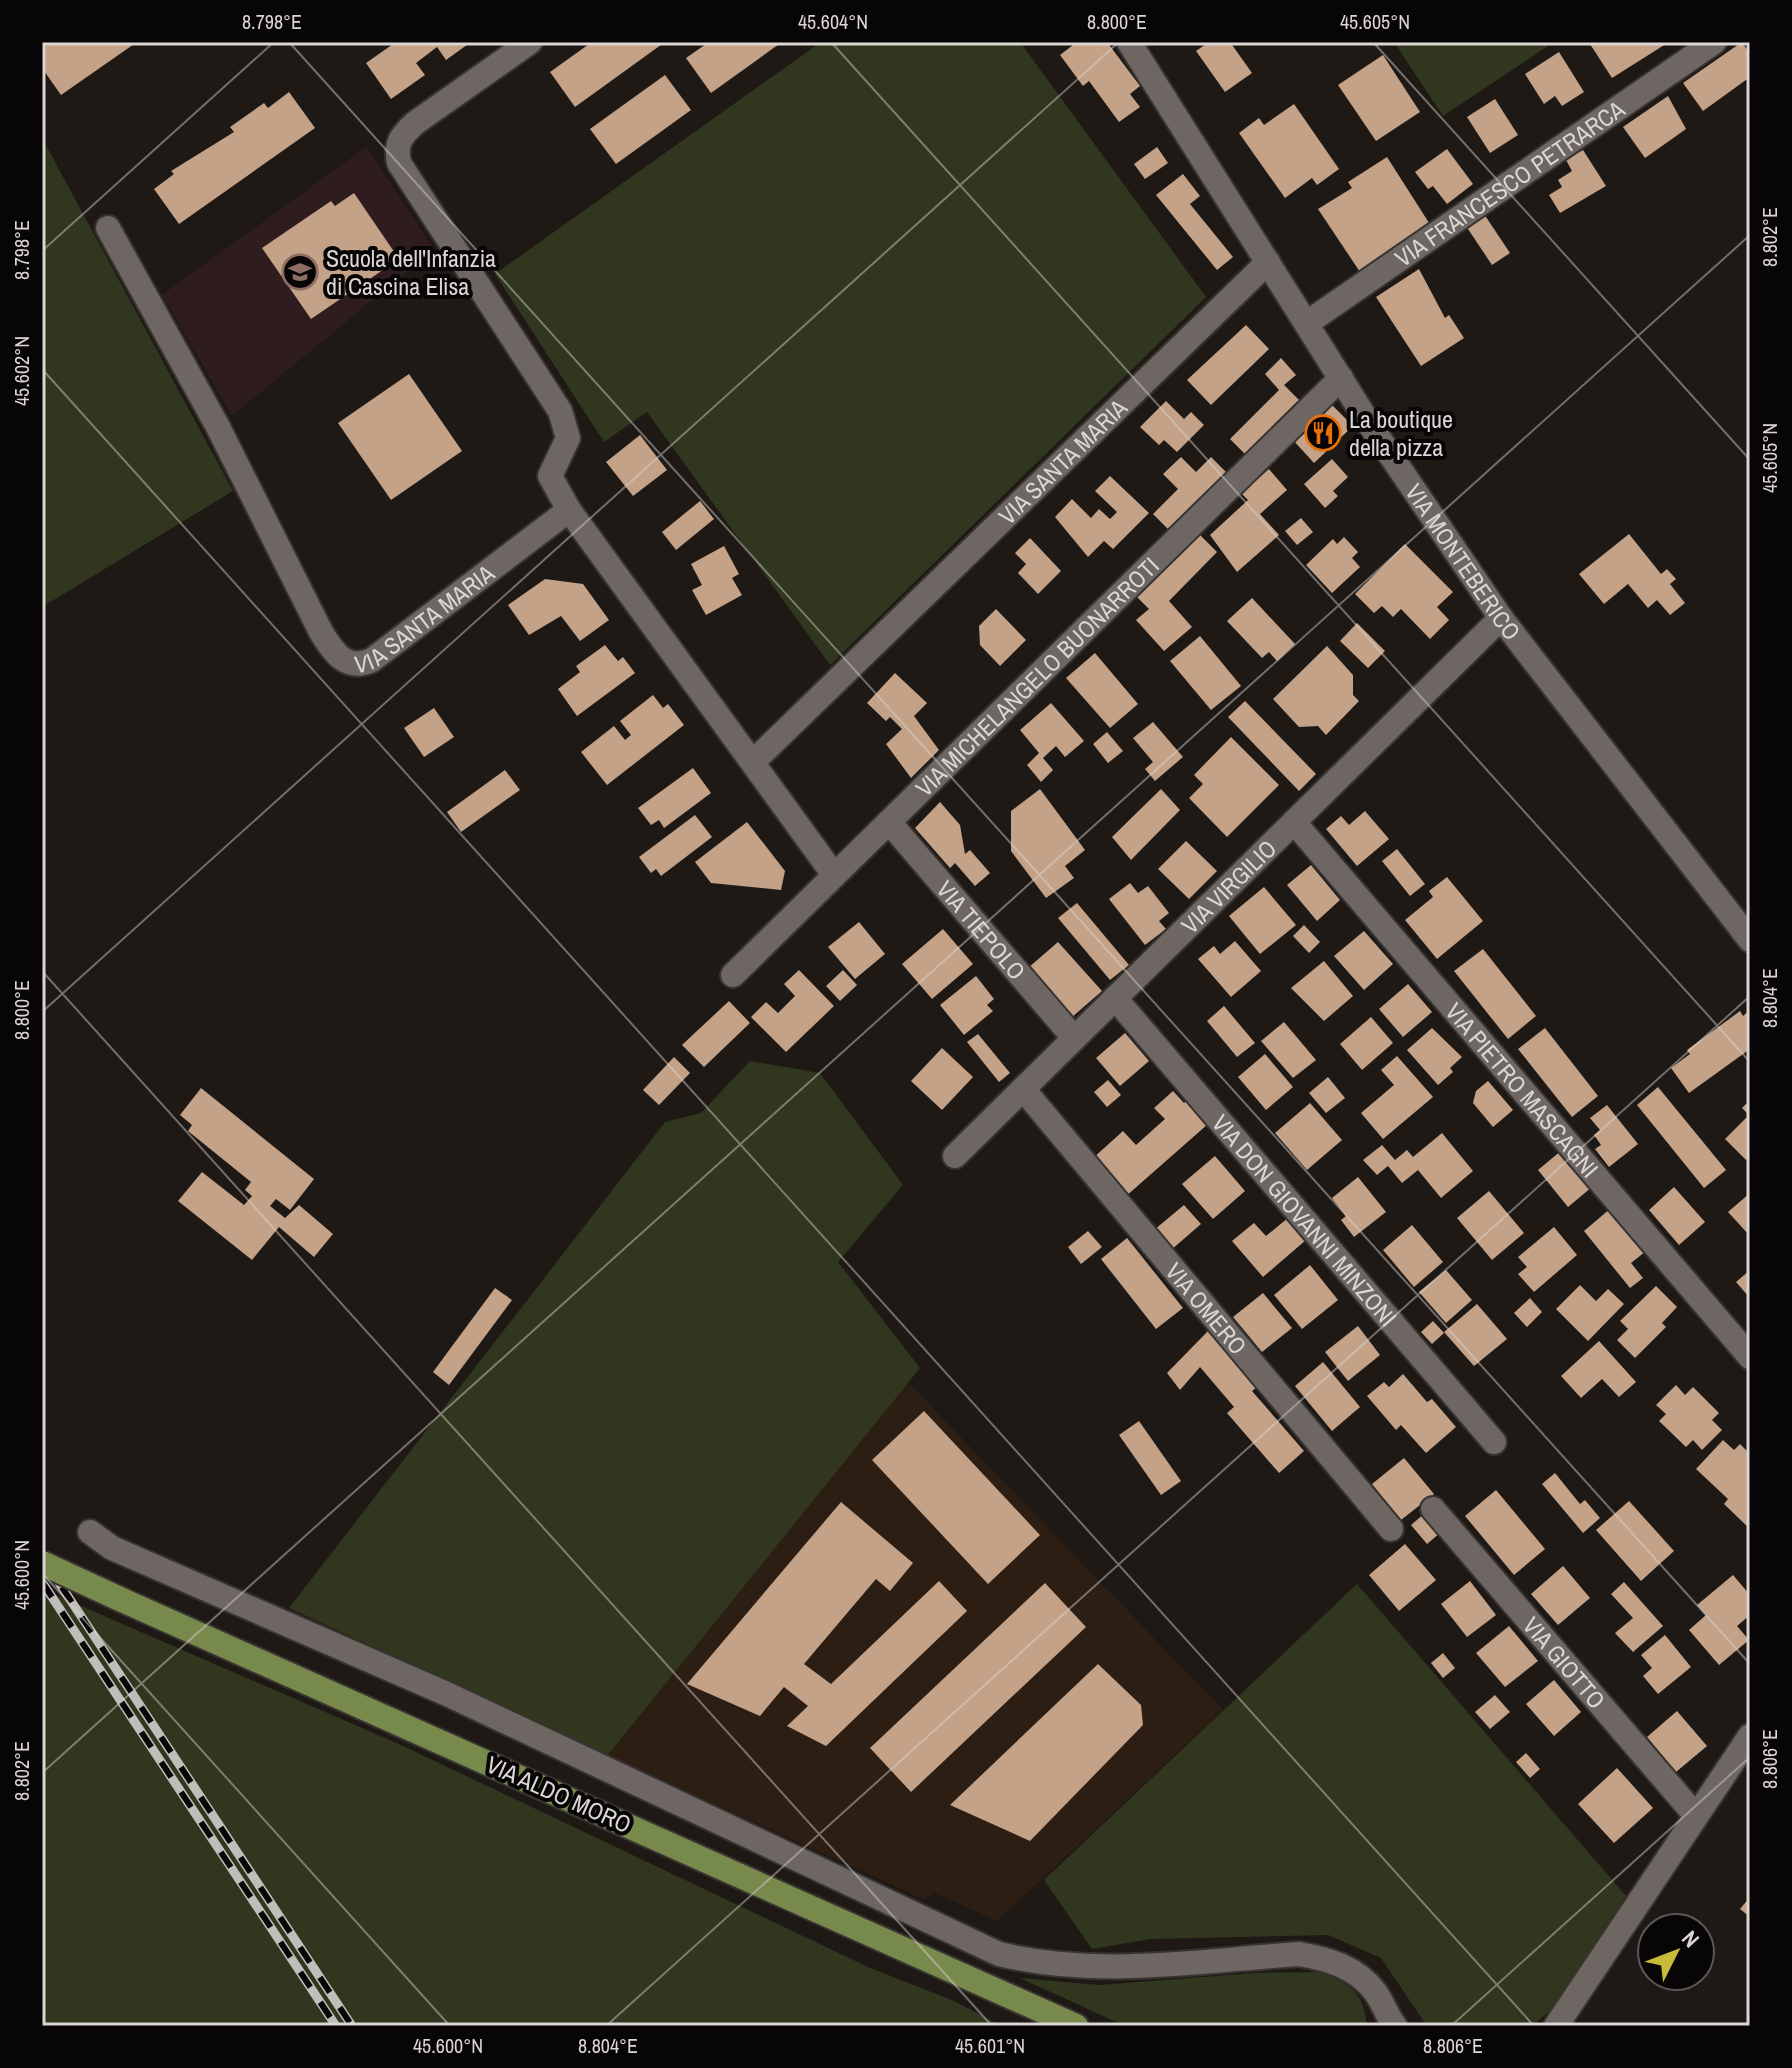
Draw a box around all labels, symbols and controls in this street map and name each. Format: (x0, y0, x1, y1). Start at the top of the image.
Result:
text: 8.798°E (242, 8, 302, 35)
text: 45.604°N (798, 8, 868, 35)
text: 8.800°E (1087, 8, 1147, 35)
text: 45.605°N (1340, 8, 1410, 35)
street label: VIA FRANCESCO PETRARCA (1388, 92, 1631, 274)
text: 8.802°E (1756, 207, 1783, 267)
text: 8.798°E (8, 220, 35, 280)
place label: Scuola dell'Infanzia di Cascina Elisa (326, 242, 496, 302)
school or university icon: Scuola dell'Infanzia di Cascina Elisa (281, 253, 319, 291)
text: 45.602°N (8, 336, 35, 406)
street label: VIA SANTA MARIA (991, 391, 1134, 531)
place label: La boutique della pizza (1349, 403, 1453, 463)
restaurant icon: La boutique della pizza (1304, 414, 1342, 452)
text: 45.605°N (1756, 423, 1783, 493)
street label: VIA MONTEBERICO (1398, 477, 1528, 646)
street label: VIA MICHELANGELO BUONARROTI (908, 550, 1166, 803)
street label: VIA SANTA MARIA (352, 556, 501, 680)
street label: VIA VIRGILIO (1174, 832, 1283, 941)
street label: VIA TIEPOLO (930, 873, 1033, 986)
text: 8.804°E (1756, 968, 1783, 1028)
text: 8.800°E (8, 980, 35, 1040)
street label: VIA PIETRO MASCAGNI (1439, 996, 1606, 1184)
street label: VIA DON GIOVANNI MINZONI (1205, 1107, 1404, 1333)
street label: VIA OMERO (1159, 1256, 1254, 1361)
text: 45.600°N (8, 1540, 35, 1610)
street label: VIA GIOTTO (1516, 1610, 1613, 1715)
text: 8.806°E (1756, 1729, 1783, 1789)
text: 8.802°E (8, 1741, 35, 1801)
street label: VIA ALDO MORO (482, 1748, 636, 1840)
north arrow (1636, 1912, 1716, 1992)
text: N (1675, 1924, 1706, 1953)
text: 45.600°N (413, 2032, 483, 2059)
text: 8.804°E (578, 2032, 638, 2059)
text: 45.601°N (955, 2032, 1025, 2059)
text: 8.806°E (1423, 2032, 1483, 2059)

